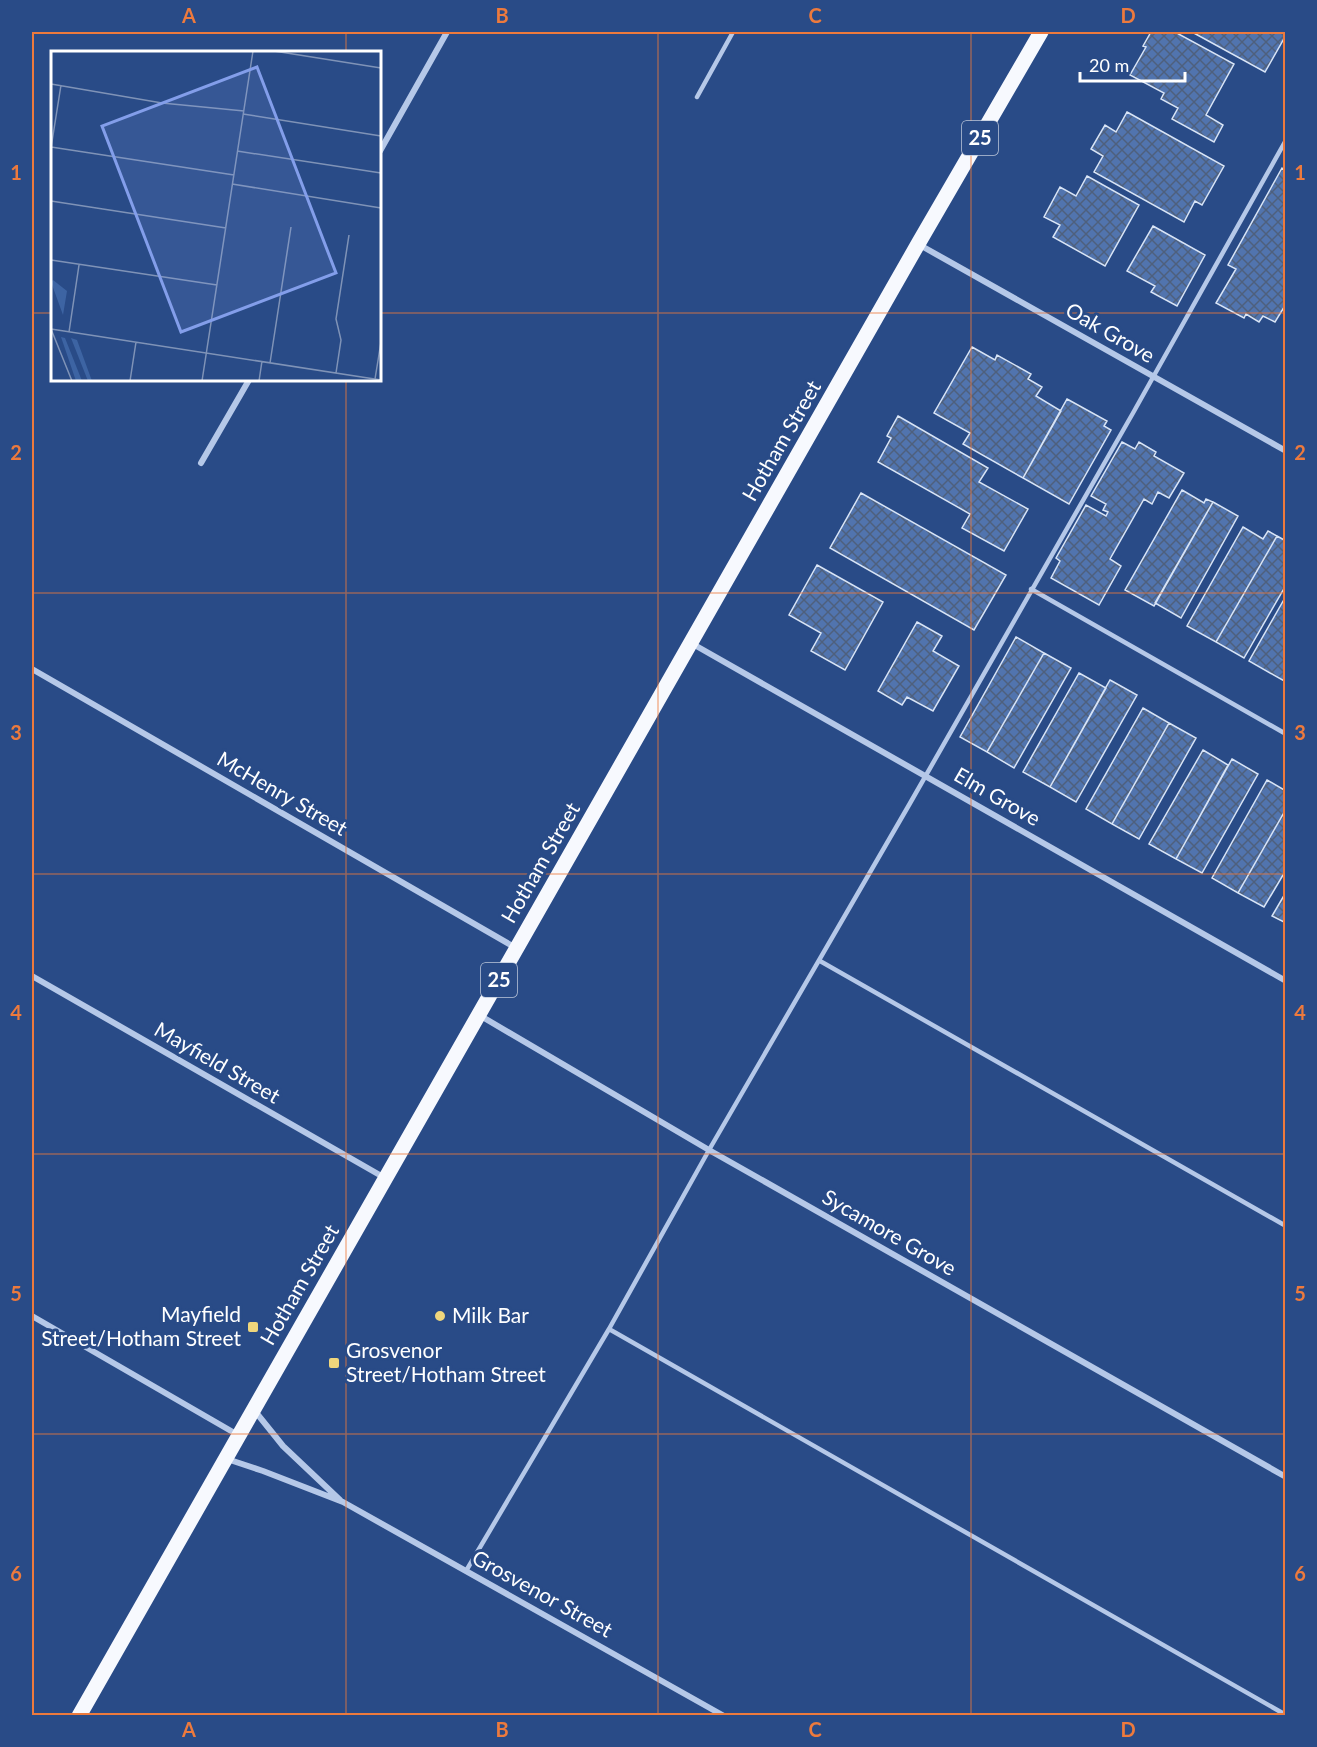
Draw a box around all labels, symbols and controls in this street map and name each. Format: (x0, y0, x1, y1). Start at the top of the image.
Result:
text: A (181, 3, 196, 27)
text: B (495, 3, 509, 27)
text: C (808, 3, 822, 27)
text: D (1120, 3, 1136, 27)
scale bar (1080, 45, 1185, 83)
inset map (51, 51, 381, 381)
text: 20 m (1089, 54, 1129, 76)
road number: 25 (962, 121, 998, 155)
text: 1 (10, 160, 22, 184)
text: 1 (1294, 160, 1306, 184)
street label: Oak Grove (1062, 296, 1160, 367)
street label: Hotham Street (736, 375, 826, 505)
text: 2 (10, 440, 22, 464)
text: 2 (1294, 440, 1306, 464)
text: 3 (10, 720, 22, 744)
text: 3 (1294, 720, 1306, 744)
street label: McHenry Street (213, 745, 353, 840)
street label: Elm Grove (950, 761, 1045, 830)
street label: Hotham Street (495, 797, 585, 927)
road number: 25 (481, 963, 517, 997)
text: 4 (10, 1000, 22, 1024)
text: 4 (1294, 1000, 1306, 1024)
street label: Mayfield Street (151, 1016, 285, 1108)
street label: Sycamore Grove (818, 1183, 961, 1280)
street label: Hotham Street (254, 1219, 344, 1349)
text: 5 (10, 1281, 22, 1305)
text: 5 (1294, 1281, 1306, 1305)
place label: Mayfield Street/Hotham Street (41, 1301, 241, 1350)
place label: Milk Bar (452, 1302, 529, 1327)
marker: Milk Bar (433, 1309, 447, 1323)
marker: Mayfield Street/Hotham Street (246, 1320, 260, 1334)
place label: Grosvenor Street/Hotham Street (346, 1337, 546, 1386)
marker: Grosvenor Street/Hotham Street (327, 1356, 341, 1370)
street label: Grosvenor Street (468, 1544, 618, 1642)
text: 6 (10, 1561, 22, 1585)
text: 6 (1294, 1561, 1306, 1585)
text: A (181, 1717, 196, 1741)
text: B (495, 1717, 509, 1741)
text: C (808, 1717, 822, 1741)
text: D (1120, 1717, 1136, 1741)

